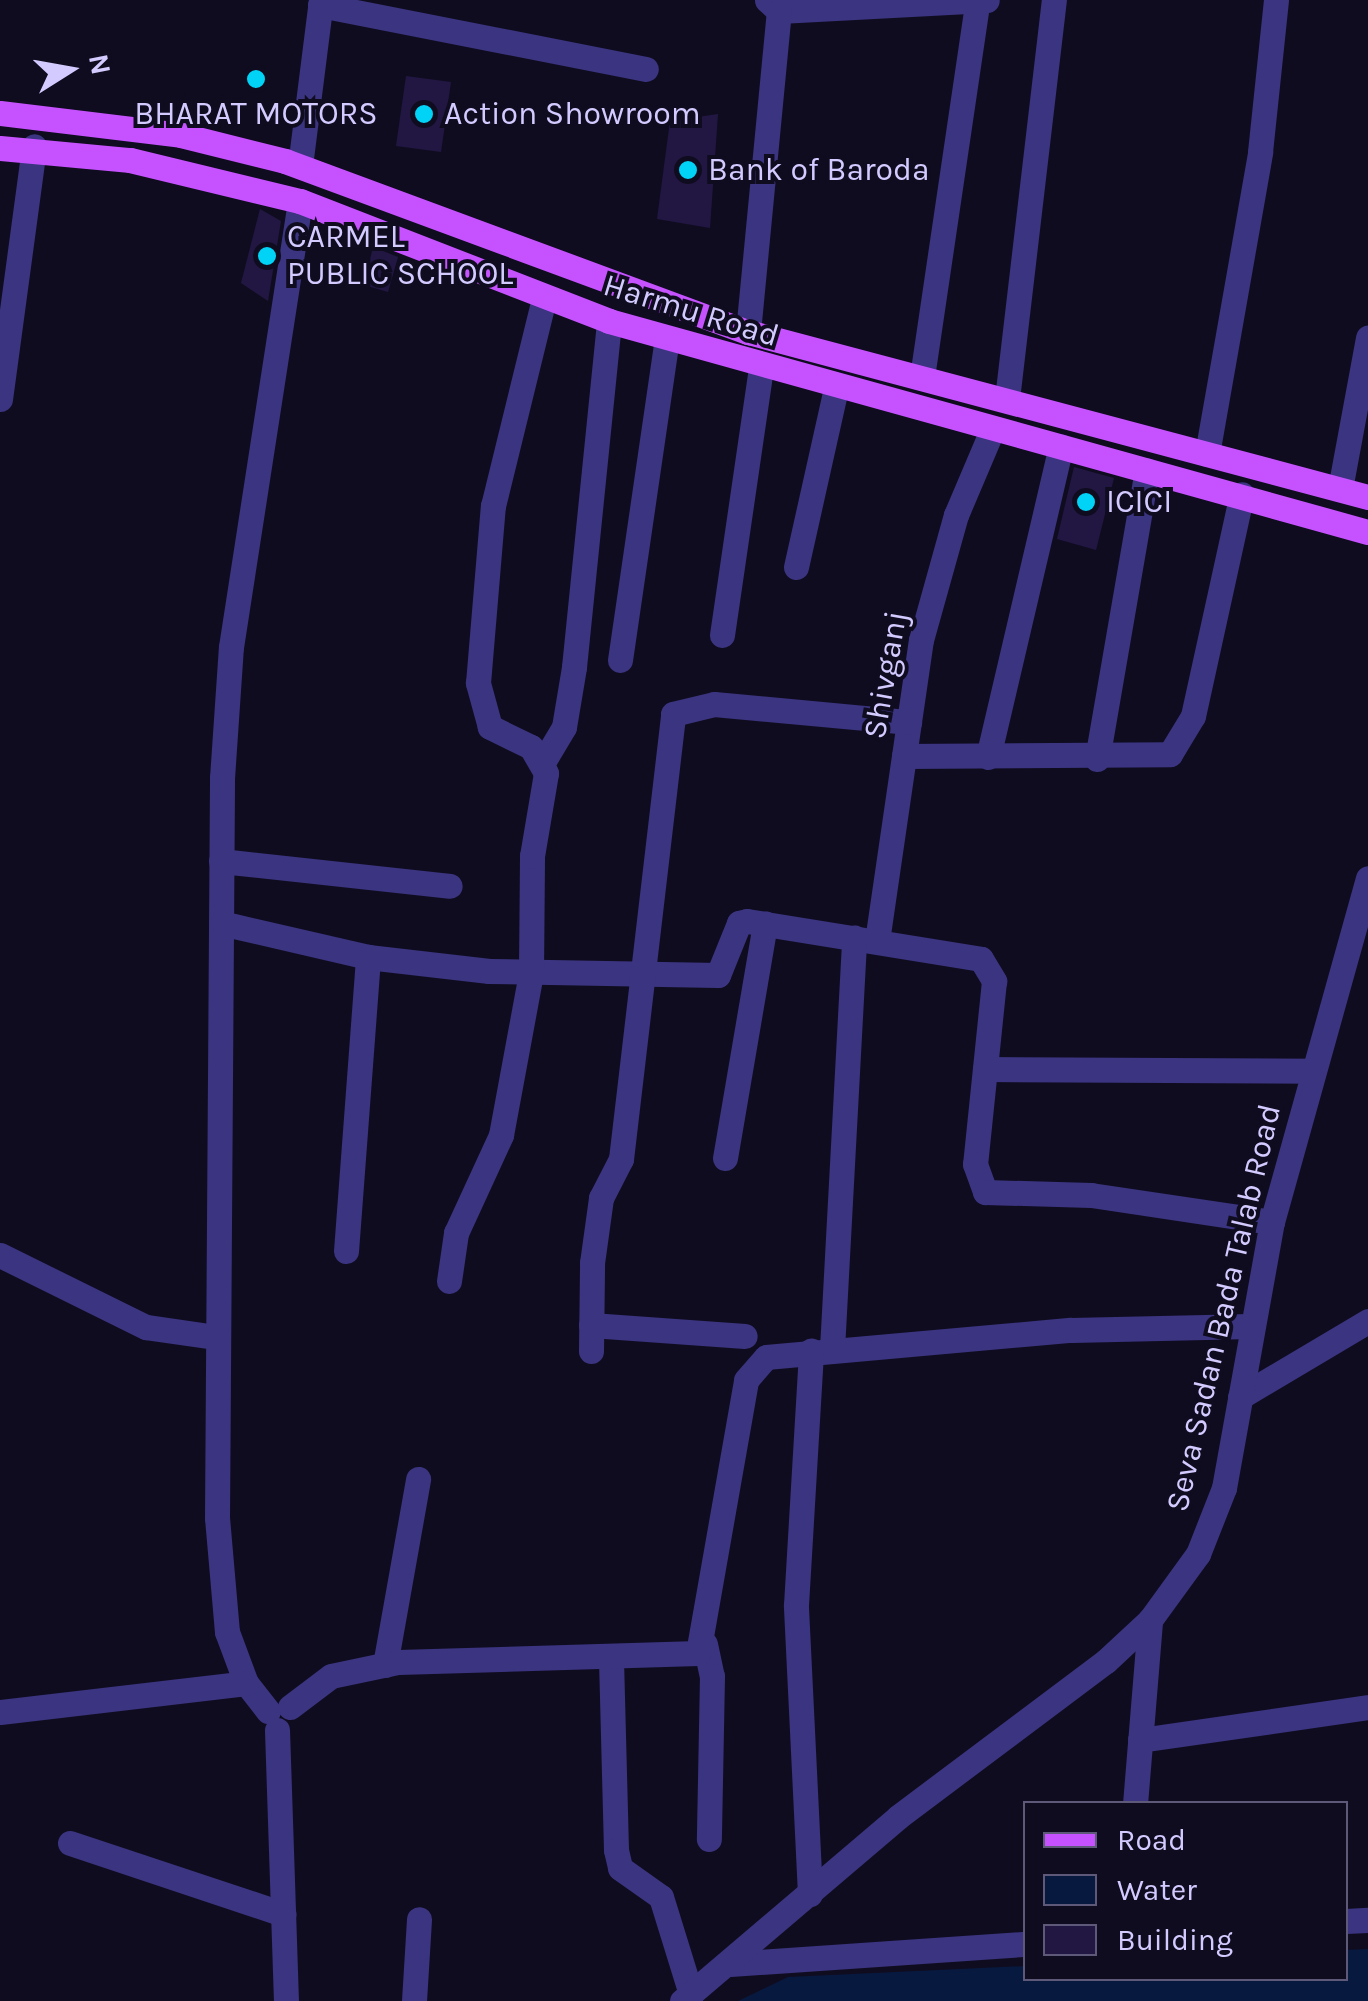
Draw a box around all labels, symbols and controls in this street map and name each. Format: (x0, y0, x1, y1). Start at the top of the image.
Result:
north arrow (20, 20, 120, 120)
text: N (82, 51, 118, 77)
marker: BHARAT MOTORS (245, 68, 267, 90)
place label: BHARAT MOTORS (134, 95, 378, 133)
place label: Action Showroom (444, 95, 701, 133)
marker: Action Showroom (413, 103, 435, 125)
place label: Bank of Baroda (708, 151, 930, 189)
marker: Bank of Baroda (677, 159, 699, 181)
place label: CARMEL PUBLIC SCHOOL (287, 219, 513, 294)
marker: CARMEL PUBLIC SCHOOL (256, 245, 278, 267)
street label: Harmu Road (599, 266, 783, 356)
place label: ICICI (1106, 483, 1172, 521)
marker: ICICI (1075, 491, 1097, 513)
street label: Shivganj (856, 608, 916, 742)
street label: Seva Sadan Bada Talab Road (1158, 1101, 1290, 1515)
legend (1023, 1801, 1348, 1981)
text: Road (1117, 1822, 1186, 1858)
text: Water (1117, 1872, 1197, 1908)
text: Building (1117, 1922, 1233, 1958)

